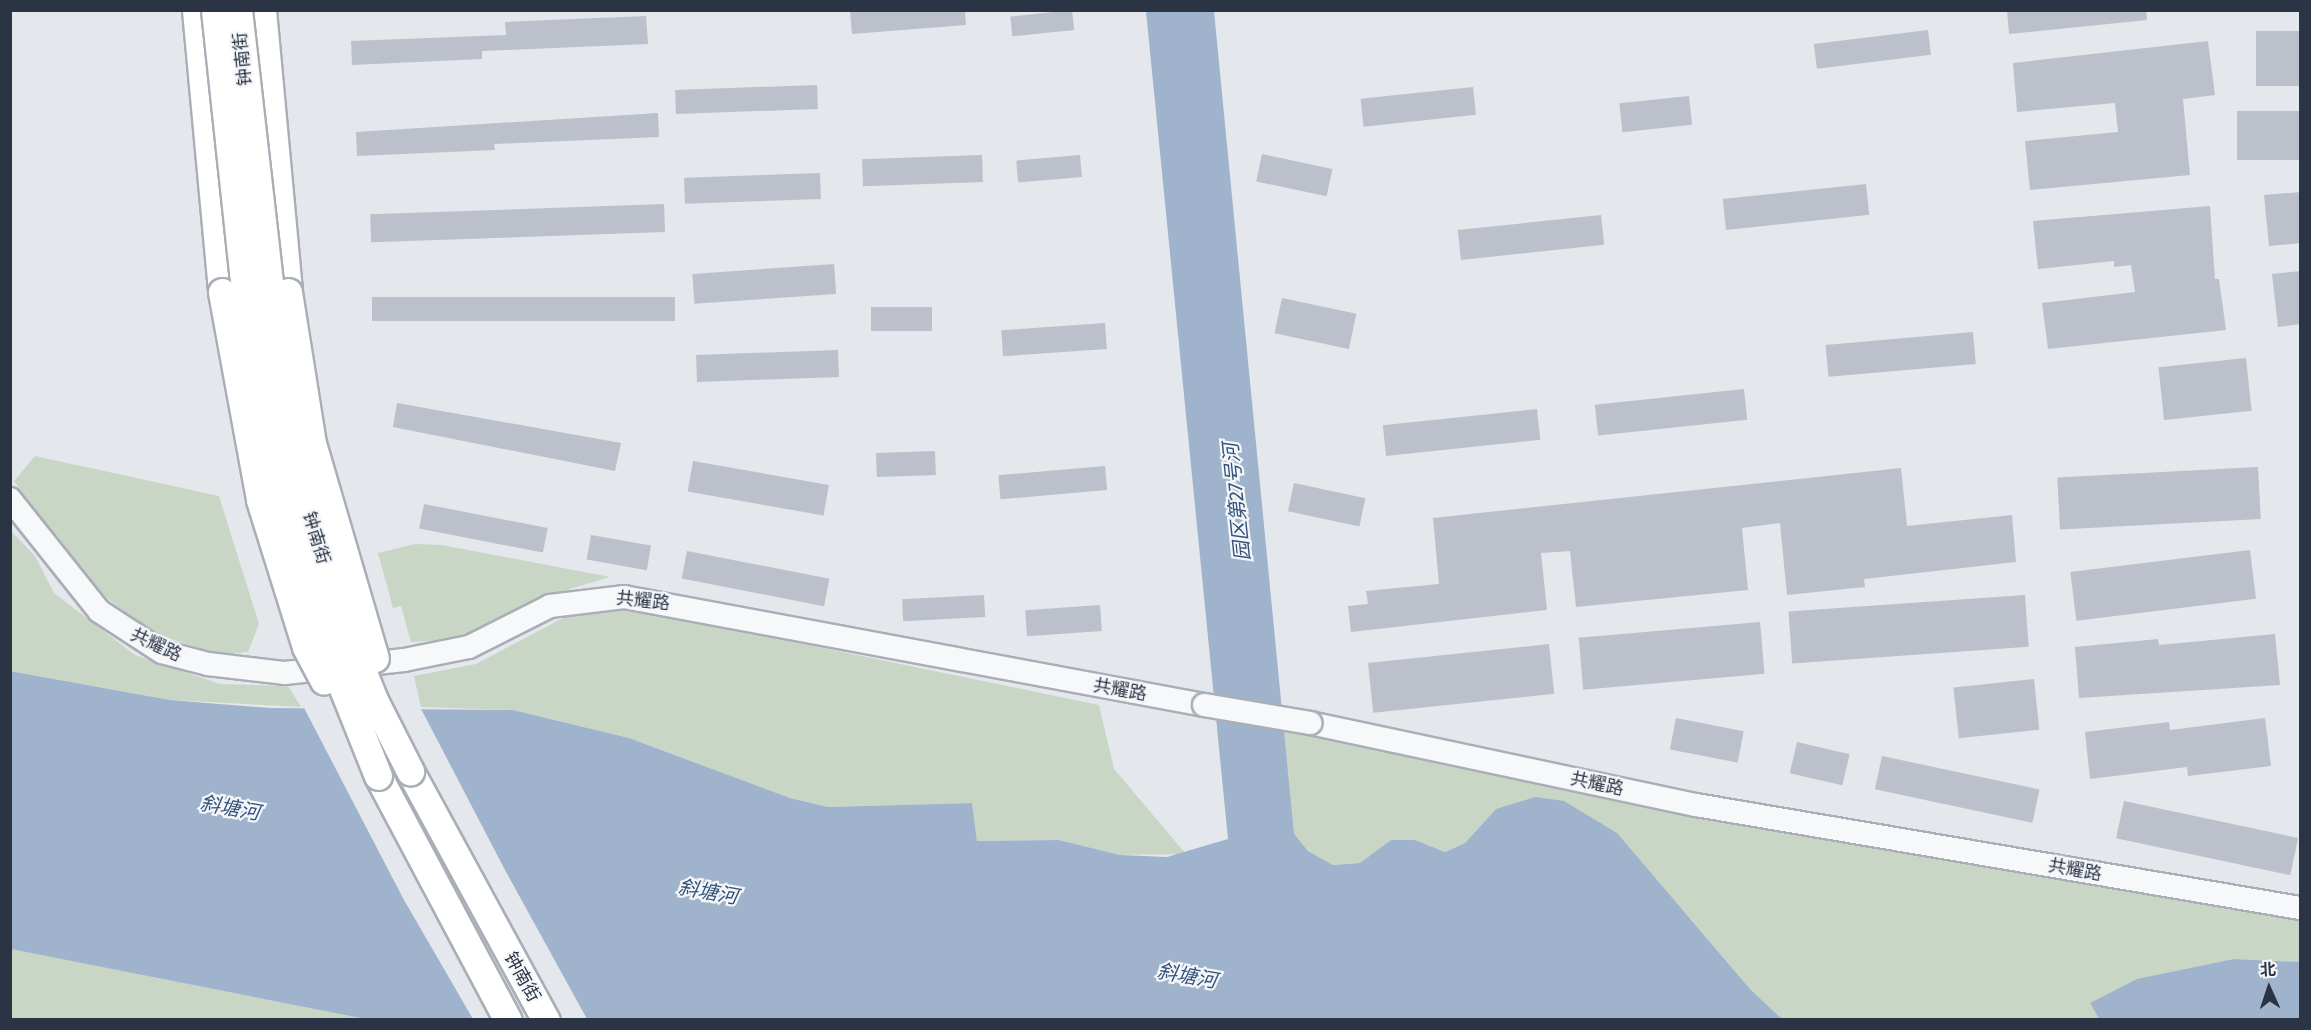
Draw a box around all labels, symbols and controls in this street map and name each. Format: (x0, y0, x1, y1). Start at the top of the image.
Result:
street label: 钟南街 (229, 31, 257, 87)
water label: 园区第27号河 (1219, 442, 1255, 562)
street label: 钟南街 (298, 509, 334, 567)
street label: 共耀路 (615, 587, 671, 615)
street label: 共耀路 (127, 624, 185, 666)
street label: 共耀路 (1092, 675, 1148, 705)
street label: 共耀路 (1568, 768, 1626, 800)
water label: 斜塘河 (198, 791, 262, 825)
street label: 共耀路 (2047, 855, 2103, 885)
water label: 斜塘河 (676, 875, 740, 909)
street label: 钟南街 (499, 948, 545, 1006)
north arrow (2239, 958, 2299, 1018)
water label: 斜塘河 (1155, 959, 1219, 993)
text: 北 (2260, 960, 2277, 979)

